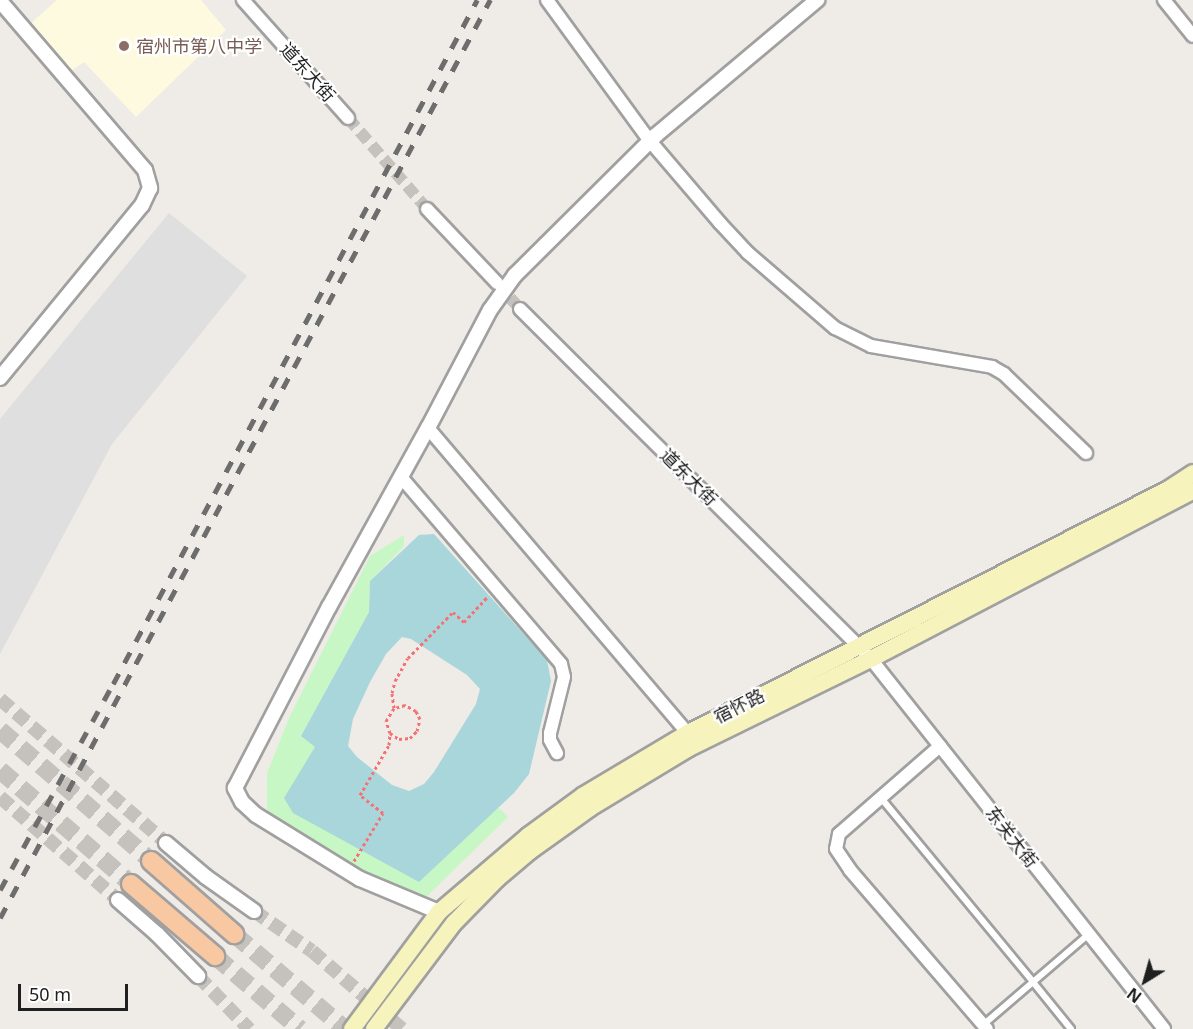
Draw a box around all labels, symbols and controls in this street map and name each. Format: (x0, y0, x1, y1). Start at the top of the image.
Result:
place label: 宿州市第八中学 (136, 35, 262, 57)
street label: 道东大街 (276, 38, 340, 106)
marker: 宿州市第八中学 (117, 39, 131, 53)
street label: 道东大街 (656, 444, 722, 510)
street label: 宿怀路 (710, 684, 768, 728)
street label: 东关大街 (981, 802, 1043, 872)
north arrow (1115, 951, 1175, 1011)
scale bar (21, 972, 130, 1010)
text: 50 m (29, 982, 71, 1006)
text: N (1122, 983, 1146, 1008)

